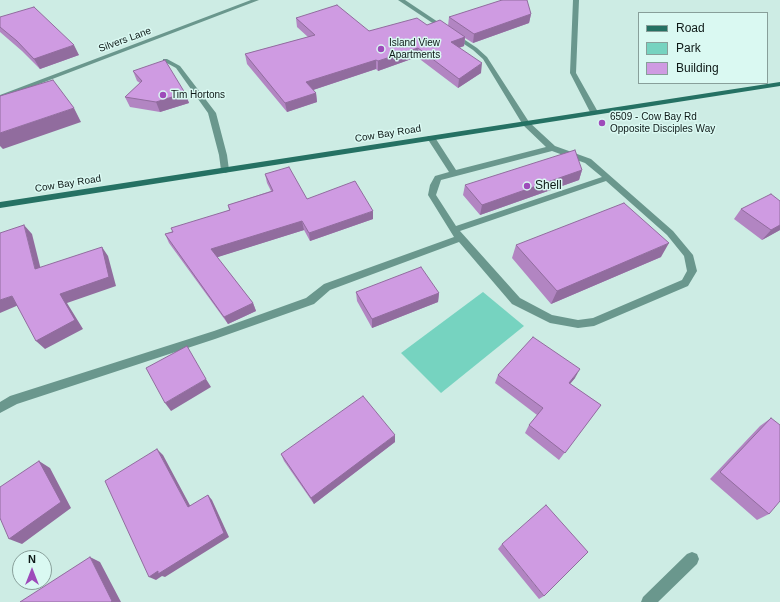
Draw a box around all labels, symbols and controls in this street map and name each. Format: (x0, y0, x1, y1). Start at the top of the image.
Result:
legend (638, 12, 768, 84)
text: Road (676, 21, 705, 35)
street label: Silvers Lane (97, 25, 153, 55)
place label: Island View Apartments (389, 37, 440, 60)
text: Park (676, 41, 701, 55)
marker: Island View Apartments (376, 44, 386, 54)
text: Building (676, 61, 719, 75)
place label: Tim Hortons (171, 89, 225, 101)
marker: Tim Hortons (158, 90, 168, 100)
place label: 6509 - Cow Bay Rd Opposite Disciples Way (610, 111, 715, 134)
marker: 6509 - Cow Bay Rd Opposite Disciples Way (597, 118, 607, 128)
street label: Cow Bay Road (354, 123, 422, 145)
street label: Cow Bay Road (34, 173, 102, 195)
place label: Shell (535, 179, 562, 193)
marker: Shell (522, 181, 532, 191)
north arrow (12, 550, 52, 590)
text: N (28, 553, 36, 565)

